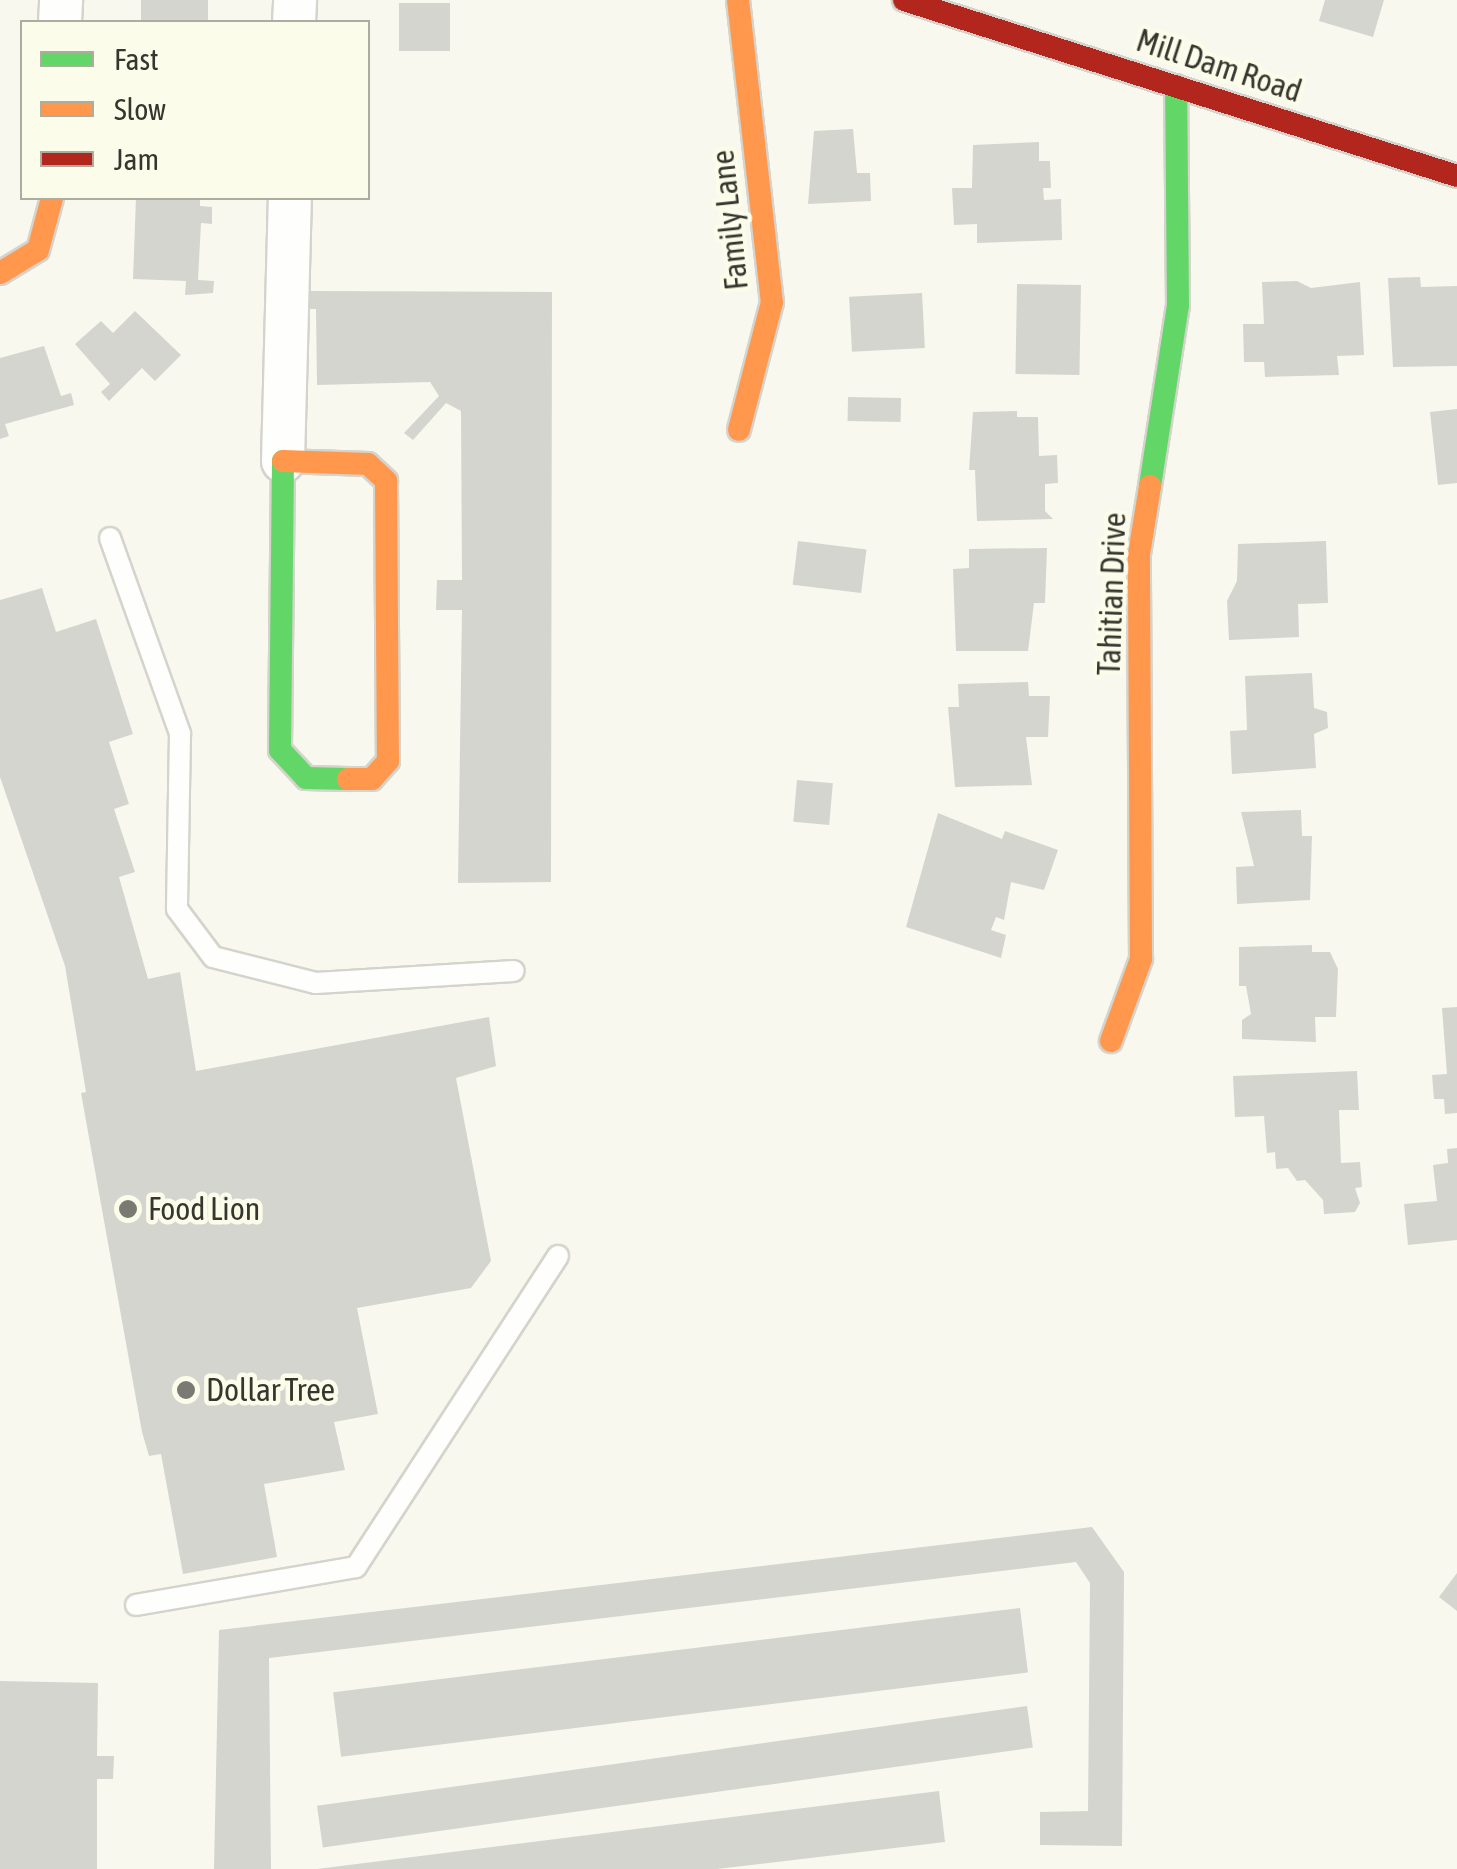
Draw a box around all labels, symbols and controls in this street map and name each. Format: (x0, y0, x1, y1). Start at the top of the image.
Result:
legend (20, 20, 370, 200)
street label: Mill Dam Road (1132, 21, 1306, 111)
text: Fast (114, 42, 159, 76)
text: Slow (114, 92, 166, 126)
text: Jam (114, 142, 159, 176)
street label: Family Lane (704, 148, 756, 292)
street label: Tahitian Drive (1090, 512, 1134, 676)
place label: Food Lion (148, 1190, 260, 1228)
marker: Food Lion (117, 1198, 139, 1220)
place label: Dollar Tree (206, 1371, 335, 1409)
marker: Dollar Tree (175, 1379, 197, 1401)

